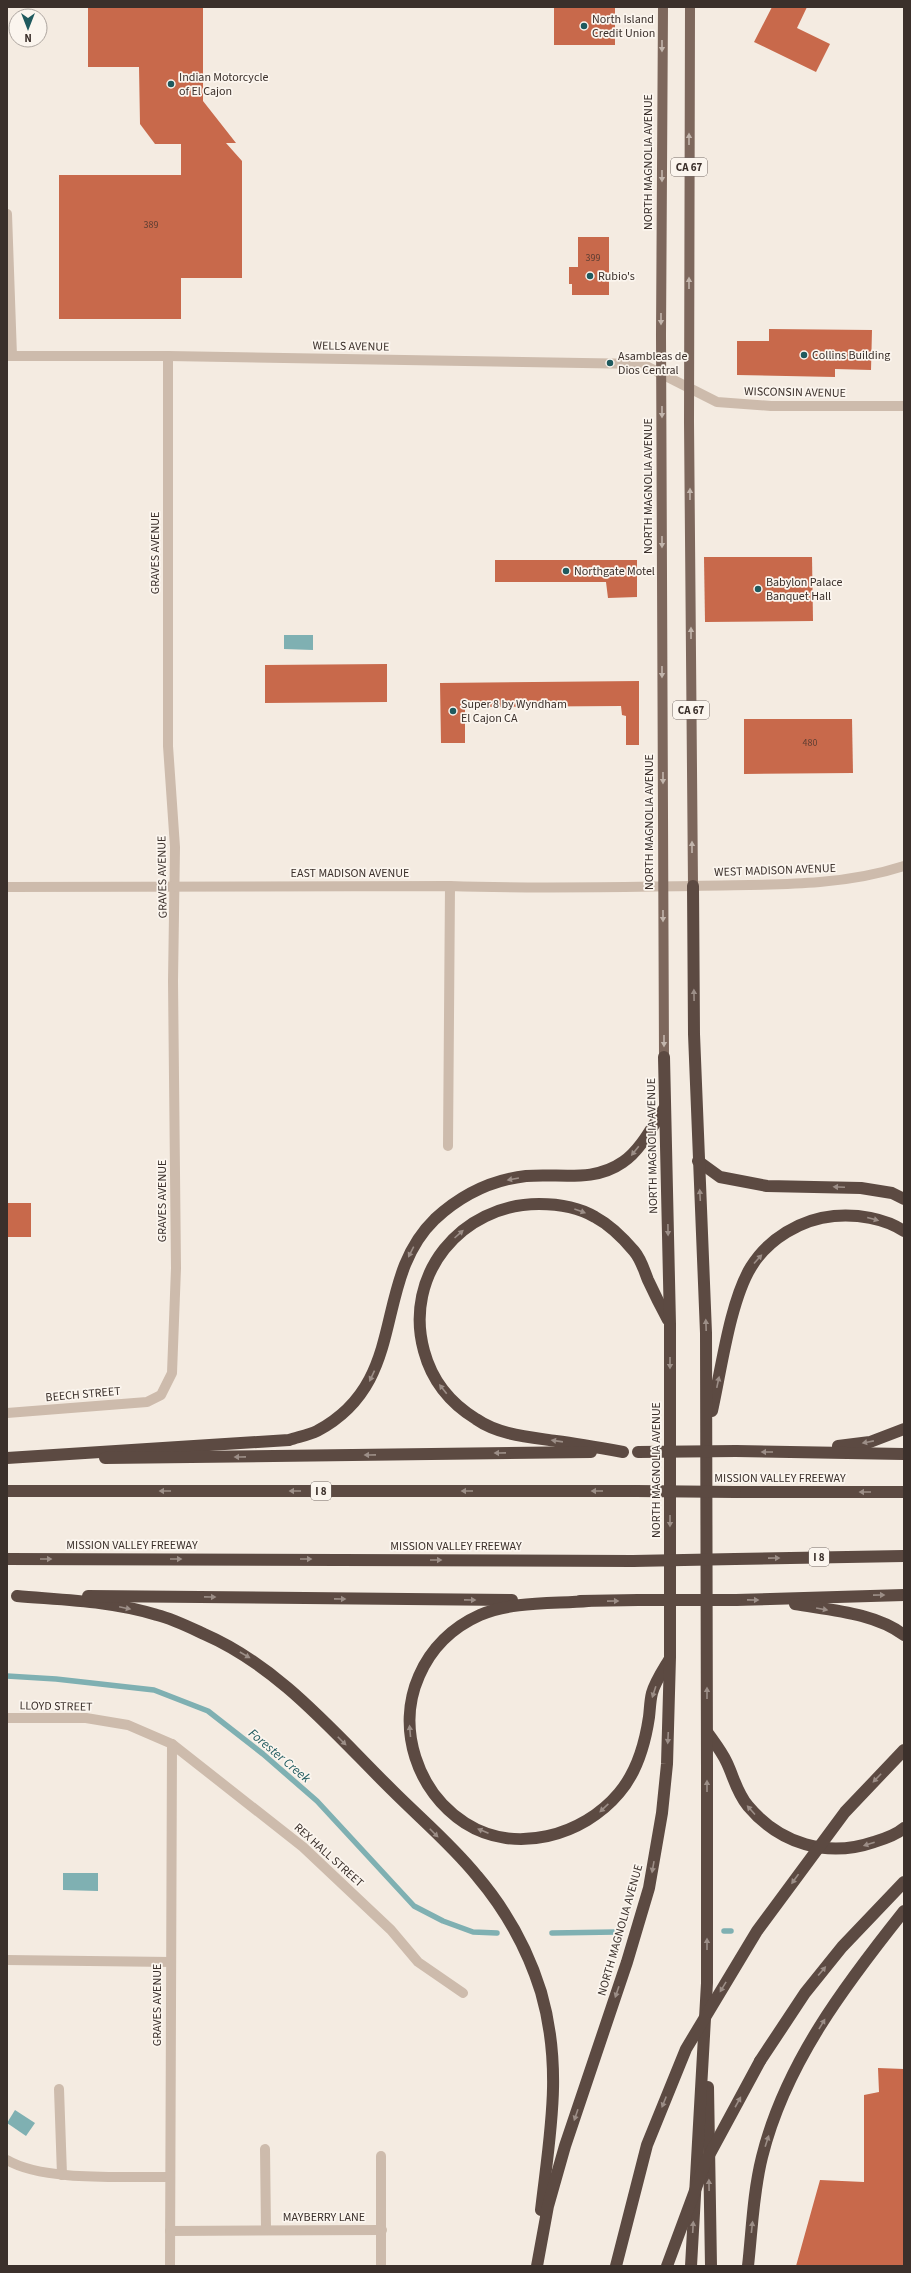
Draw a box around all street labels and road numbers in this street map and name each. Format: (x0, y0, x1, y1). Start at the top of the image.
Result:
street label: NORTH MAGNOLIA AVENUE (640, 94, 657, 230)
road number: CA 67 (671, 158, 707, 176)
street label: WELLS AVENUE (313, 337, 389, 356)
street label: WISCONSIN AVENUE (744, 383, 846, 402)
street label: NORTH MAGNOLIA AVENUE (640, 418, 657, 554)
street label: GRAVES AVENUE (147, 512, 164, 594)
road number: CA 67 (673, 701, 709, 719)
street label: NORTH MAGNOLIA AVENUE (641, 754, 658, 890)
street label: GRAVES AVENUE (153, 836, 172, 918)
street label: WEST MADISON AVENUE (714, 860, 836, 881)
street label: EAST MADISON AVENUE (291, 865, 409, 882)
street label: NORTH MAGNOLIA AVENUE (643, 1078, 662, 1214)
street label: GRAVES AVENUE (154, 1160, 171, 1242)
street label: BEECH STREET (45, 1383, 122, 1406)
street label: NORTH MAGNOLIA AVENUE (648, 1402, 665, 1538)
street label: MISSION VALLEY FREEWAY (714, 1470, 846, 1487)
road number: I 8 (311, 1482, 331, 1500)
street label: MISSION VALLEY FREEWAY (66, 1537, 198, 1554)
street label: MISSION VALLEY FREEWAY (390, 1538, 522, 1555)
road number: I 8 (809, 1548, 829, 1566)
street label: LLOYD STREET (19, 1697, 93, 1716)
street label: REX HALL STREET (290, 1819, 368, 1892)
street label: NORTH MAGNOLIA AVENUE (594, 1862, 647, 1998)
street label: GRAVES AVENUE (149, 1964, 166, 2046)
street label: MAYBERRY LANE (283, 2209, 365, 2226)

